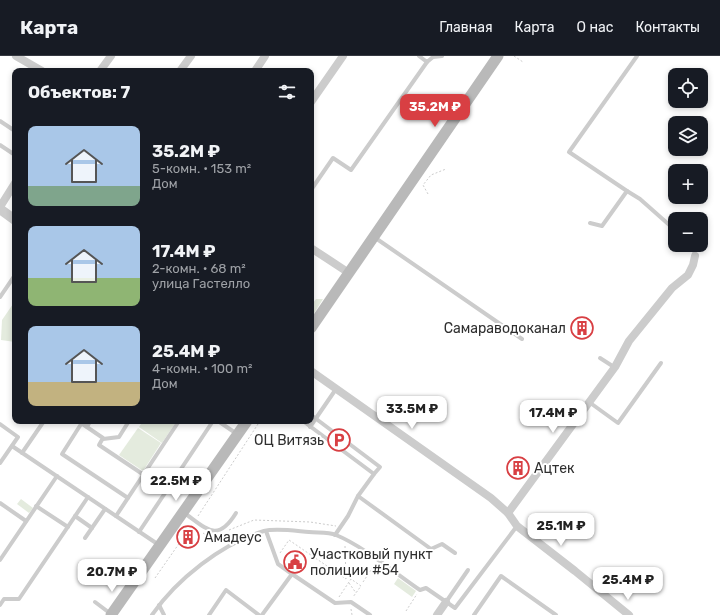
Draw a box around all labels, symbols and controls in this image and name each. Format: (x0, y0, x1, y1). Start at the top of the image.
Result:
text: Карта (20, 16, 78, 39)
text: Главная (439, 19, 493, 36)
text: Карта (515, 19, 555, 36)
text: О нас (577, 19, 613, 36)
text: Контакты (635, 19, 700, 36)
map controls (668, 68, 708, 252)
button: locate (668, 68, 708, 108)
icon: filters (276, 81, 298, 103)
text: Объектов: 7 (28, 82, 130, 102)
pin: 35.2M ₽ (398, 94, 472, 128)
text: 35.2M ₽ (409, 99, 461, 114)
button: layers (668, 116, 708, 156)
text: 35.2M ₽ (152, 141, 220, 161)
icon: home (60, 142, 108, 190)
text: 5-комн. · 153 m² (152, 161, 251, 176)
button: + (668, 164, 708, 204)
text: Дом (152, 176, 178, 191)
button: − (668, 212, 708, 252)
text: 17.4M ₽ (152, 241, 216, 261)
icon: home (60, 242, 108, 290)
text: 2-комн. · 68 m² (152, 261, 246, 276)
text: улица Гастелло (152, 276, 250, 291)
building icon: Самараводоканал (569, 315, 595, 341)
place label: Самараводоканал (444, 320, 566, 337)
text: 25.4M ₽ (152, 341, 220, 361)
icon: home (60, 342, 108, 390)
text: 4-комн. · 100 m² (152, 361, 252, 376)
text: Дом (152, 376, 178, 391)
pin: 33.5M ₽ (375, 396, 449, 430)
pin: 17.4M ₽ (516, 400, 590, 434)
text: 33.5M ₽ (386, 401, 438, 416)
text: 17.4M ₽ (529, 405, 577, 420)
parking icon: ОЦ Витязь (326, 427, 352, 453)
place label: ОЦ Витязь (254, 432, 324, 449)
building icon: Ацтек (505, 455, 531, 481)
place label: Ацтек (534, 460, 575, 477)
pin: 22.5M ₽ (139, 468, 213, 502)
text: 22.5M ₽ (150, 473, 202, 488)
pin: 25.1M ₽ (524, 513, 598, 547)
text: 25.1M ₽ (536, 518, 586, 533)
building icon: Амадеус (175, 524, 201, 550)
place label: Амадеус (204, 529, 262, 546)
place label: Участковый пункт полиции #54 (310, 546, 433, 579)
public building icon: Участковый пункт полиции #54 (282, 549, 308, 575)
pin: 20.7M ₽ (75, 559, 149, 593)
text: 20.7M ₽ (87, 564, 137, 579)
pin: 25.4M ₽ (591, 567, 665, 601)
text: 25.4M ₽ (602, 572, 654, 587)

